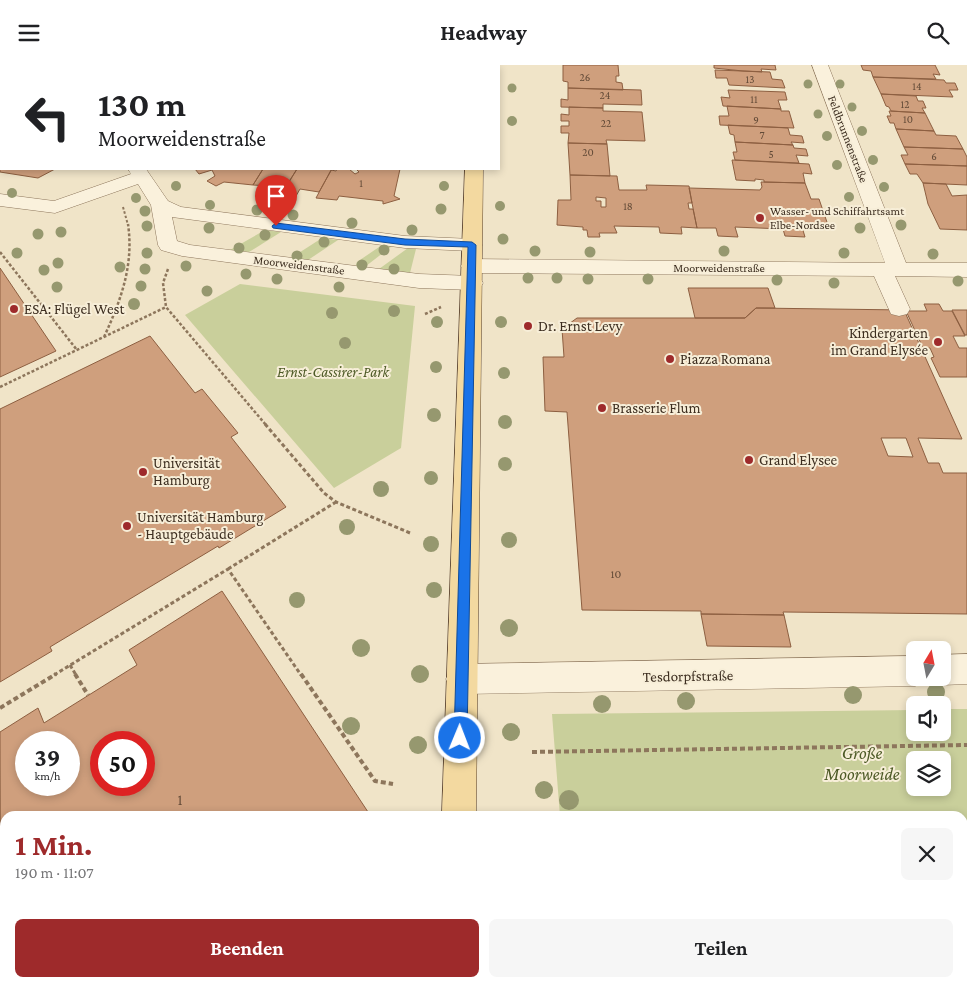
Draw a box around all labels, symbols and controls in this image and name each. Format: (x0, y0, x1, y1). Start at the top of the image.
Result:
icon: menu (15, 19, 43, 47)
icon: search (924, 19, 952, 47)
text: Headway (440, 20, 527, 45)
house number: 26 (580, 71, 590, 83)
house number: 13 (746, 73, 754, 85)
house number: 14 (912, 80, 922, 92)
icon: left (15, 85, 80, 150)
text: 130 m (98, 85, 186, 124)
house number: 24 (600, 89, 611, 101)
house number: 11 (750, 93, 758, 105)
street label: Feldbrunnenstraße (825, 94, 871, 184)
house number: 12 (901, 98, 909, 110)
house number: 10 (903, 113, 913, 125)
house number: 9 (753, 114, 759, 126)
house number: 22 (601, 117, 611, 129)
text: Moorweidenstraße (98, 126, 266, 151)
house number: 7 (759, 129, 765, 141)
house number: 20 (582, 146, 594, 158)
house number: 5 (768, 148, 774, 160)
house number: 6 (931, 150, 937, 162)
pin (255, 175, 297, 226)
house number: 1 (359, 177, 363, 189)
icon: arrive (262, 182, 290, 210)
house number: 18 (623, 200, 633, 212)
place label: Wasser- und Schiffahrtsamt Elbe-Nordsee (770, 204, 905, 232)
marker: Wasser- und Schiffahrtsamt Elbe-Nordsee (754, 212, 766, 224)
street label: Moorweidenstraße (253, 252, 345, 278)
street label: Moorweidenstraße (673, 261, 765, 275)
place label: ESA: Flügel West (24, 301, 125, 318)
marker: ESA: Flügel West (8, 303, 20, 315)
place label: Dr. Ernst Levy (538, 318, 623, 335)
marker: Dr. Ernst Levy (522, 320, 534, 332)
place label: Kindergarten im Grand Elysée (831, 325, 928, 359)
marker: Kindergarten im Grand Elysée (932, 336, 944, 348)
place label: Piazza Romana (680, 351, 770, 367)
marker: Piazza Romana (664, 353, 676, 365)
park label: Ernst-Cassirer-Park (277, 364, 390, 380)
place label: Brasserie Flum (612, 400, 701, 416)
marker: Brasserie Flum (596, 402, 608, 414)
place label: Grand Elysee (759, 452, 838, 469)
marker: Grand Elysee (743, 454, 755, 466)
place label: Universität Hamburg (153, 455, 221, 489)
marker: Universität Hamburg (137, 466, 149, 478)
place label: Universität Hamburg - Hauptgebäude (137, 509, 264, 543)
marker: Universität Hamburg - Hauptgebäude (121, 520, 133, 532)
house number: 10 (611, 567, 622, 581)
north arrow (906, 641, 951, 686)
map controls (906, 641, 951, 796)
street label: Tesdorpfstraße (643, 667, 734, 686)
button: sound (906, 696, 951, 741)
position arrow (433, 711, 485, 763)
speed limit sign: 50 (90, 731, 155, 796)
park label: Große Moorweide (823, 743, 900, 784)
text: 39 (35, 744, 60, 771)
button: layers (906, 751, 951, 796)
text: km/h (35, 769, 60, 783)
house number: 1 (178, 792, 183, 808)
text: 1 Min. (15, 828, 92, 861)
button: close (901, 828, 953, 880)
text: 190 m · 11:07 (15, 864, 94, 881)
button: Beenden (15, 919, 479, 977)
button: Teilen (489, 919, 953, 977)

